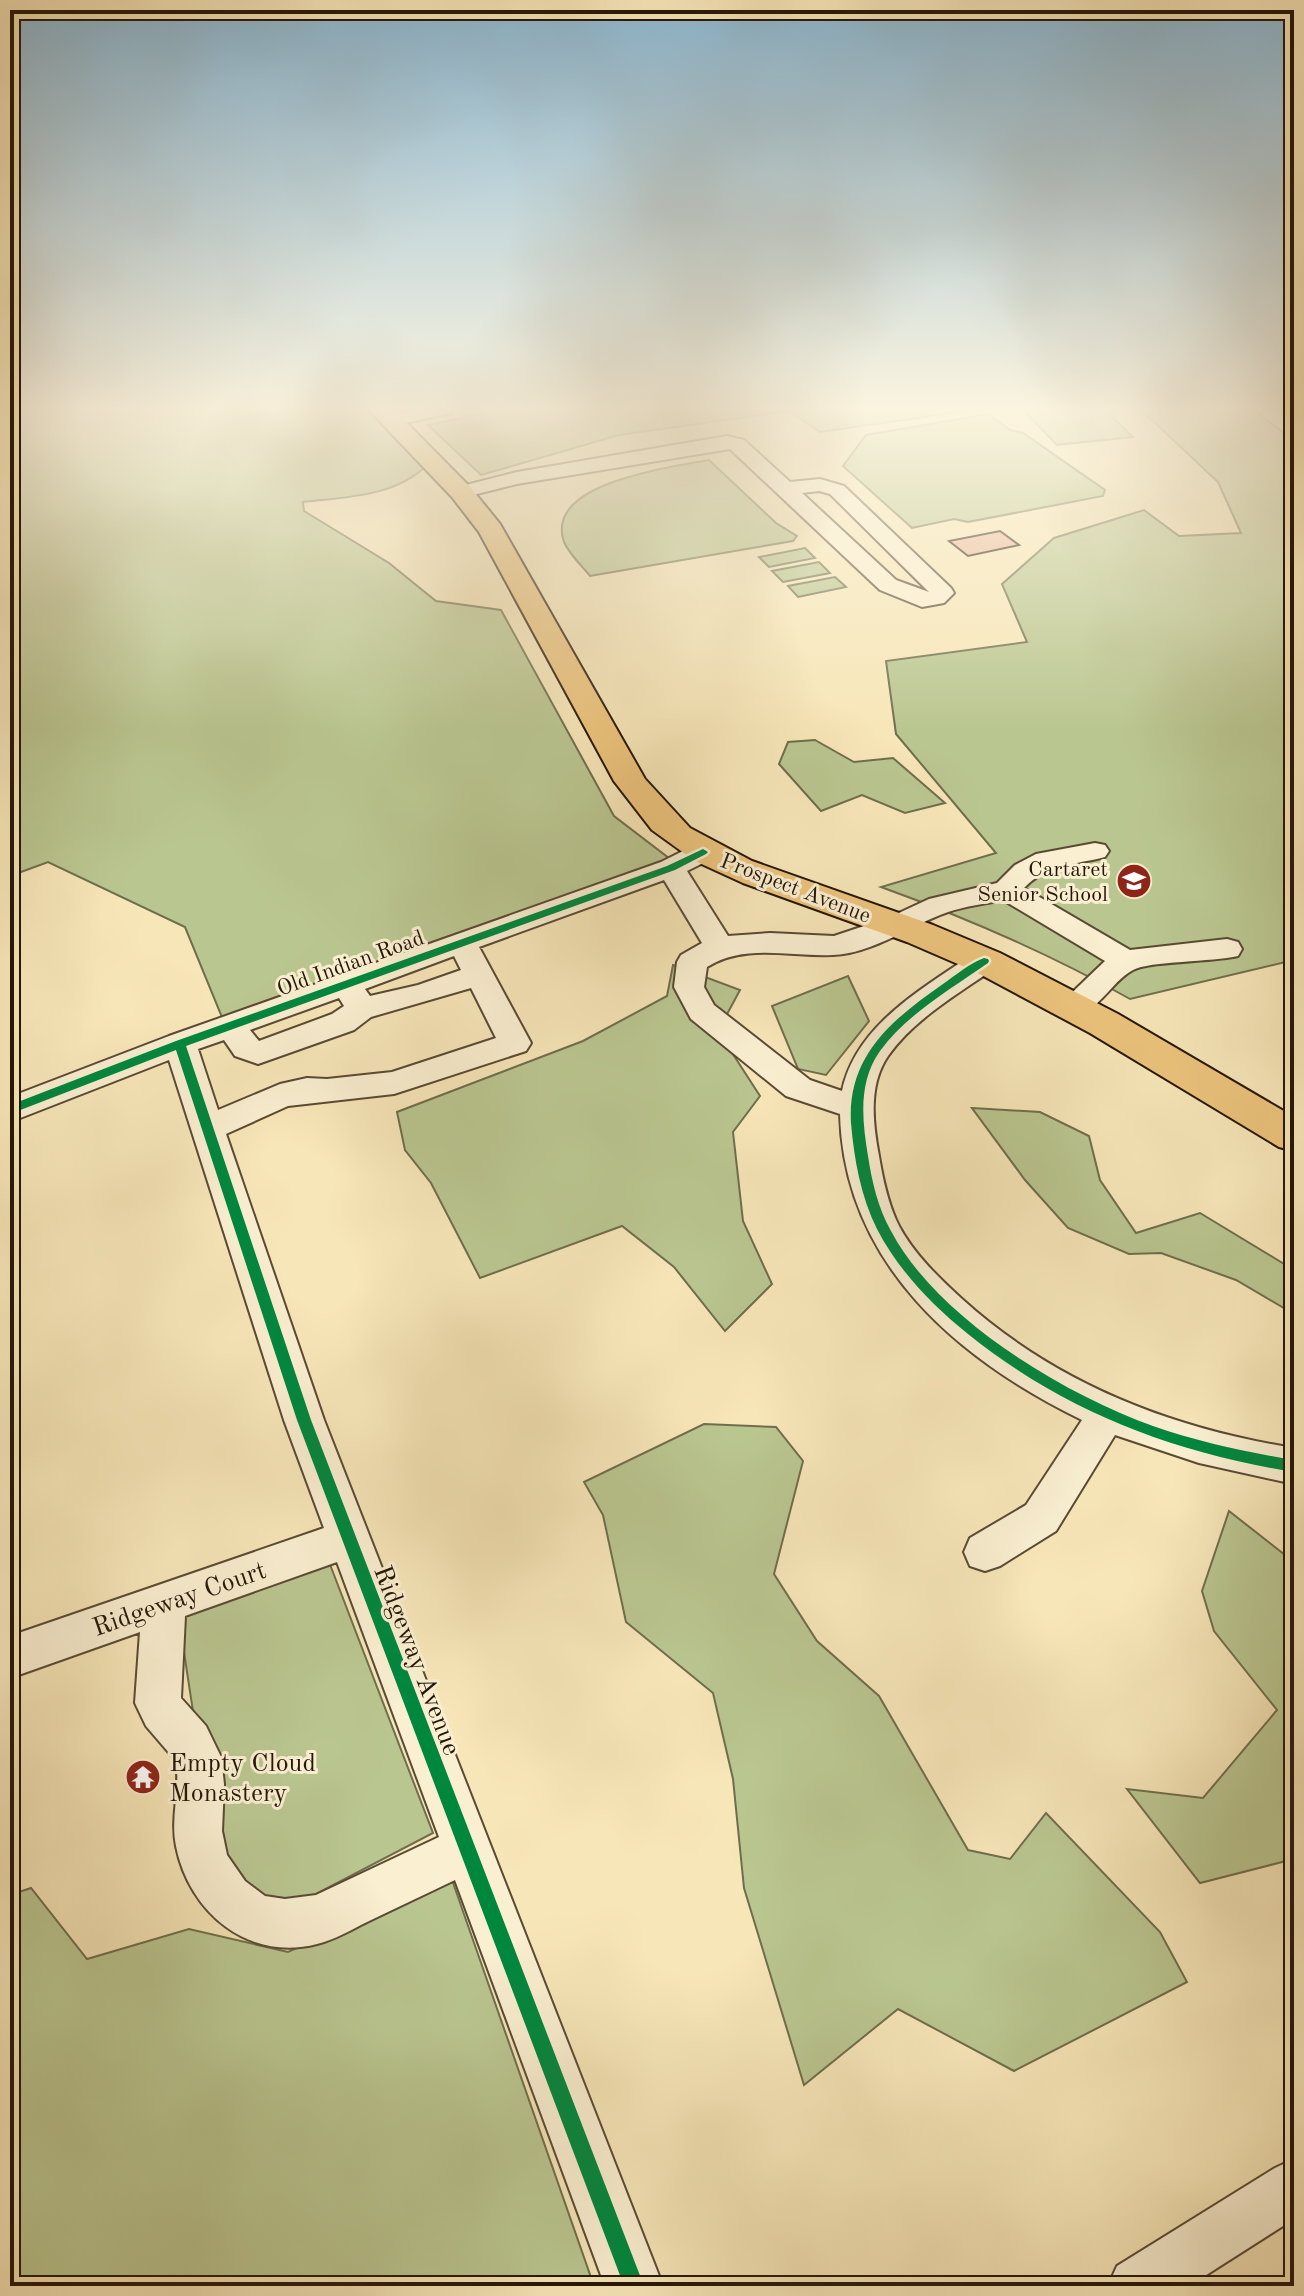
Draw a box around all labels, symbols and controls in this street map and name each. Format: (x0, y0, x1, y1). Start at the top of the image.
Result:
street label: Prospect Avenue (717, 850, 874, 928)
place label: Cartaret Senior School (977, 859, 1108, 906)
school or university icon: Cartaret Senior School (1115, 862, 1153, 900)
street label: Old Indian Road (274, 927, 427, 1001)
street label: Ridgeway Court (89, 1558, 270, 1642)
street label: Ridgeway Avenue (368, 1562, 464, 1759)
place label: Empty Cloud Monastery (169, 1751, 316, 1807)
temple icon: Empty Cloud Monastery (124, 1758, 162, 1796)

